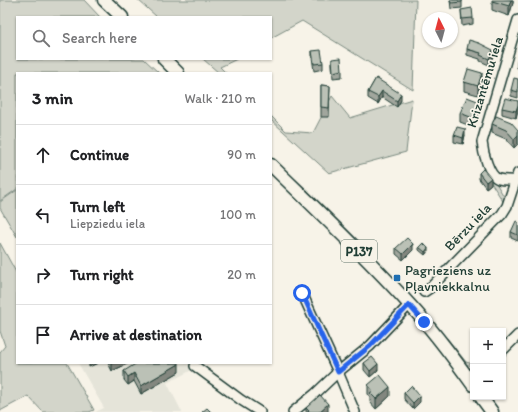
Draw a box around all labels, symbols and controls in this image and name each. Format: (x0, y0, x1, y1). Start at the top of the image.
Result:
north arrow (422, 12, 458, 48)
search box (16, 16, 272, 60)
icon: search (30, 27, 52, 49)
text: Search here (62, 29, 137, 47)
street label: Krizantēmu iela (463, 34, 507, 130)
text: 3 min (32, 88, 73, 108)
text: Walk · 210 m (185, 91, 256, 106)
icon: ahead (32, 144, 54, 166)
text: Continue (70, 146, 129, 164)
text: 90 m (227, 147, 256, 162)
text: Turn left (70, 198, 125, 216)
street label: Bērzu iela (441, 199, 495, 255)
icon: left (32, 204, 54, 226)
text: 100 m (220, 207, 256, 222)
text: Liepziedu iela (70, 216, 145, 231)
road number: P137 (341, 240, 377, 262)
place label: Pagrieziens uz Pļavniekkalnu (405, 262, 491, 295)
icon: right (32, 264, 54, 286)
text: Turn right (70, 266, 134, 284)
text: 20 m (227, 267, 256, 282)
marker: Pagrieziens uz Pļavniekkalnu (392, 273, 402, 283)
route start (293, 284, 311, 302)
route end (415, 313, 433, 331)
icon: arrive (32, 324, 54, 346)
text: Arrive at destination (70, 326, 202, 344)
map controls (470, 328, 506, 400)
button: + (470, 328, 506, 364)
button: − (470, 364, 506, 400)

